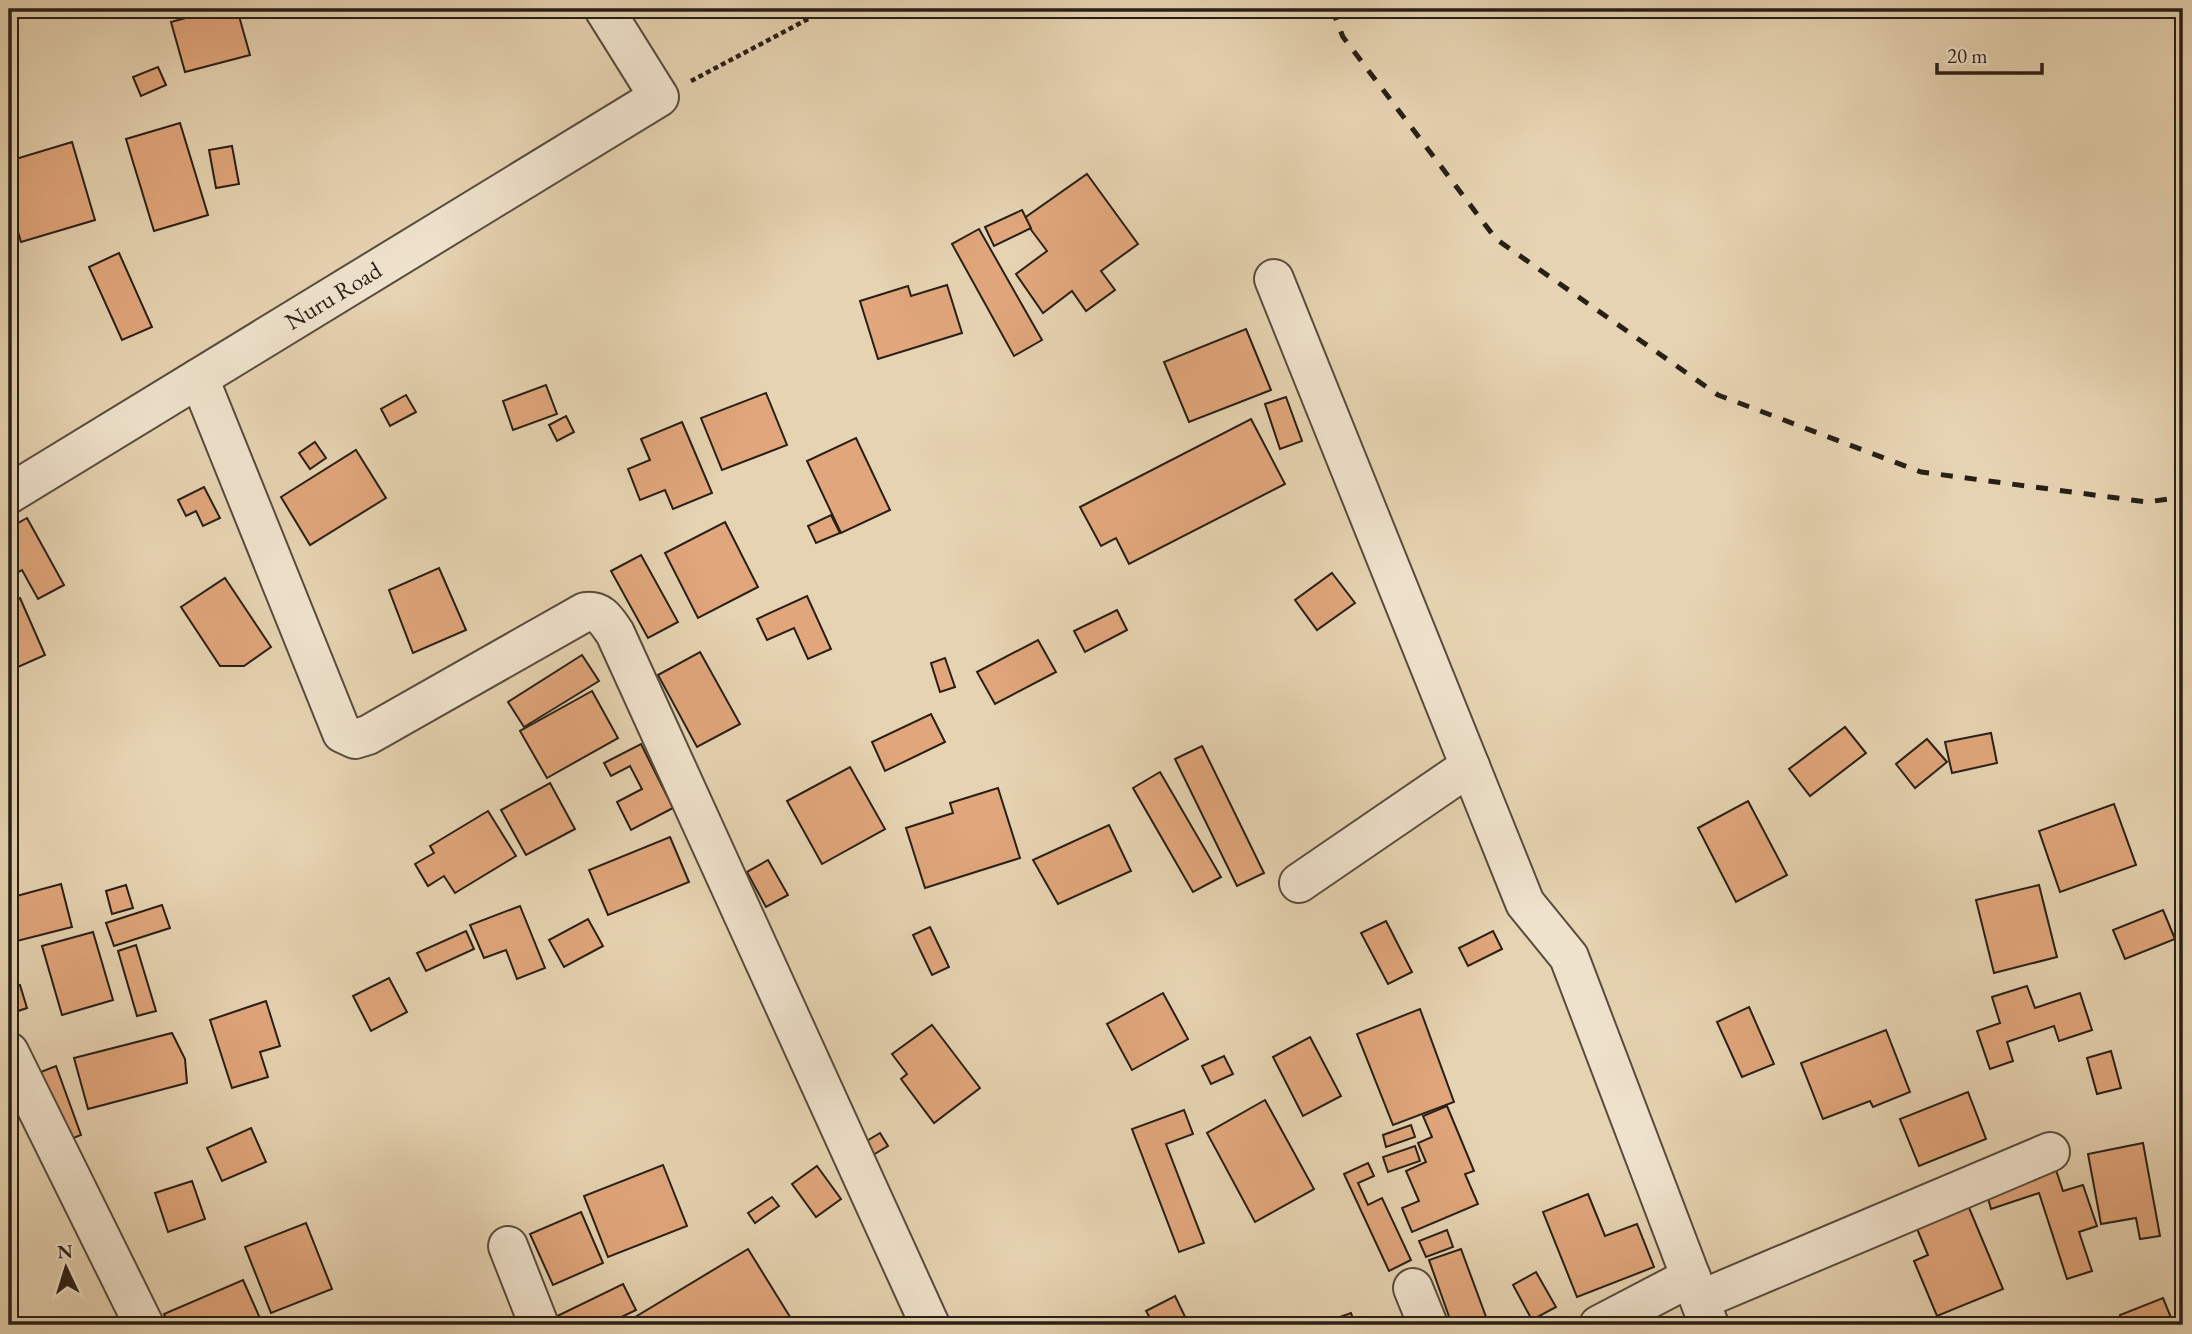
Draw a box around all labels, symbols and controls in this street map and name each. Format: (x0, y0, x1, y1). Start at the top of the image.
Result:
scale bar (1937, 32, 2042, 76)
text: 20 m (1947, 42, 1988, 69)
street label: Nuru Road (279, 254, 388, 337)
north arrow (32, 1232, 102, 1302)
text: N (56, 1238, 74, 1265)

